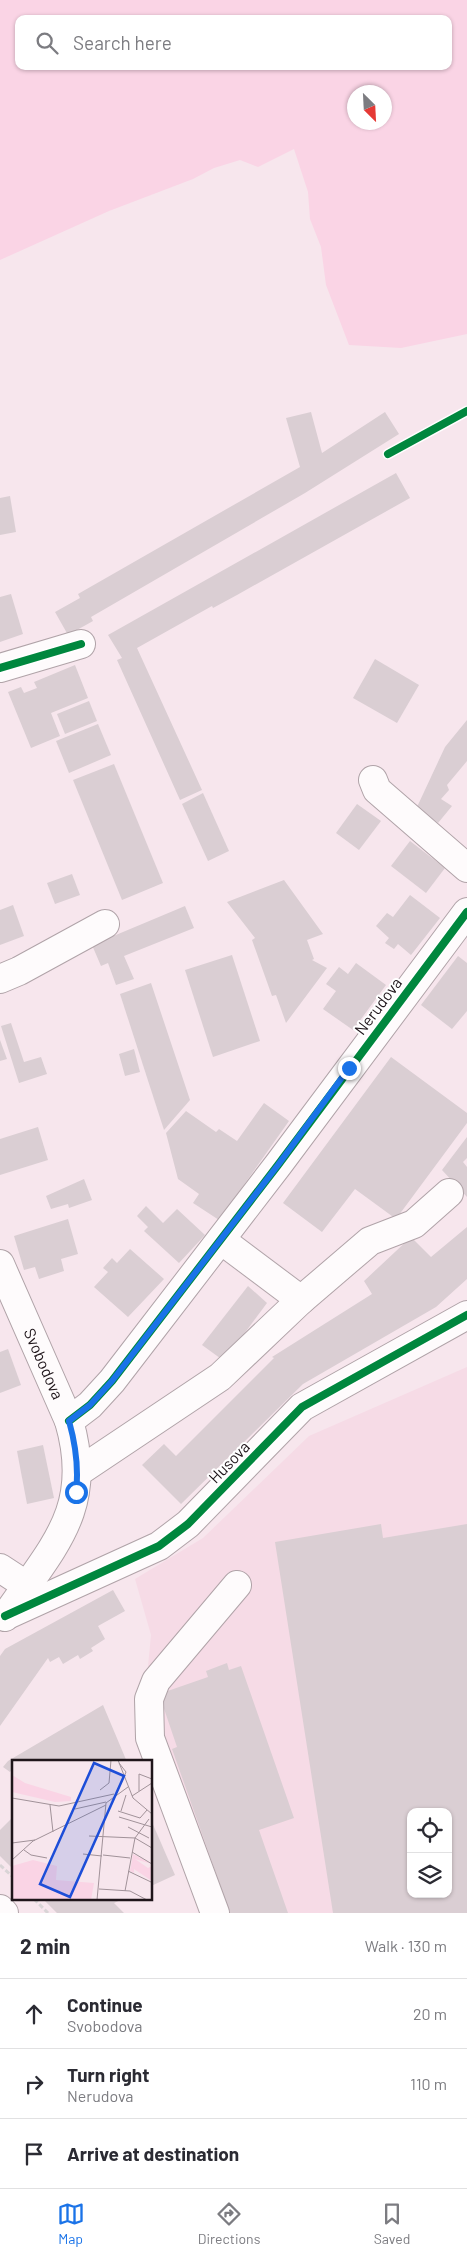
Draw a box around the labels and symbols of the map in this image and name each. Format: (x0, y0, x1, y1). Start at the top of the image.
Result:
north arrow (347, 85, 392, 130)
street label: Nerudova (350, 973, 405, 1038)
route end (338, 1057, 361, 1080)
street label: Svobodova (20, 1325, 68, 1402)
street label: Husova (204, 1437, 253, 1487)
route start (65, 1481, 88, 1504)
inset map (12, 1760, 152, 1900)

